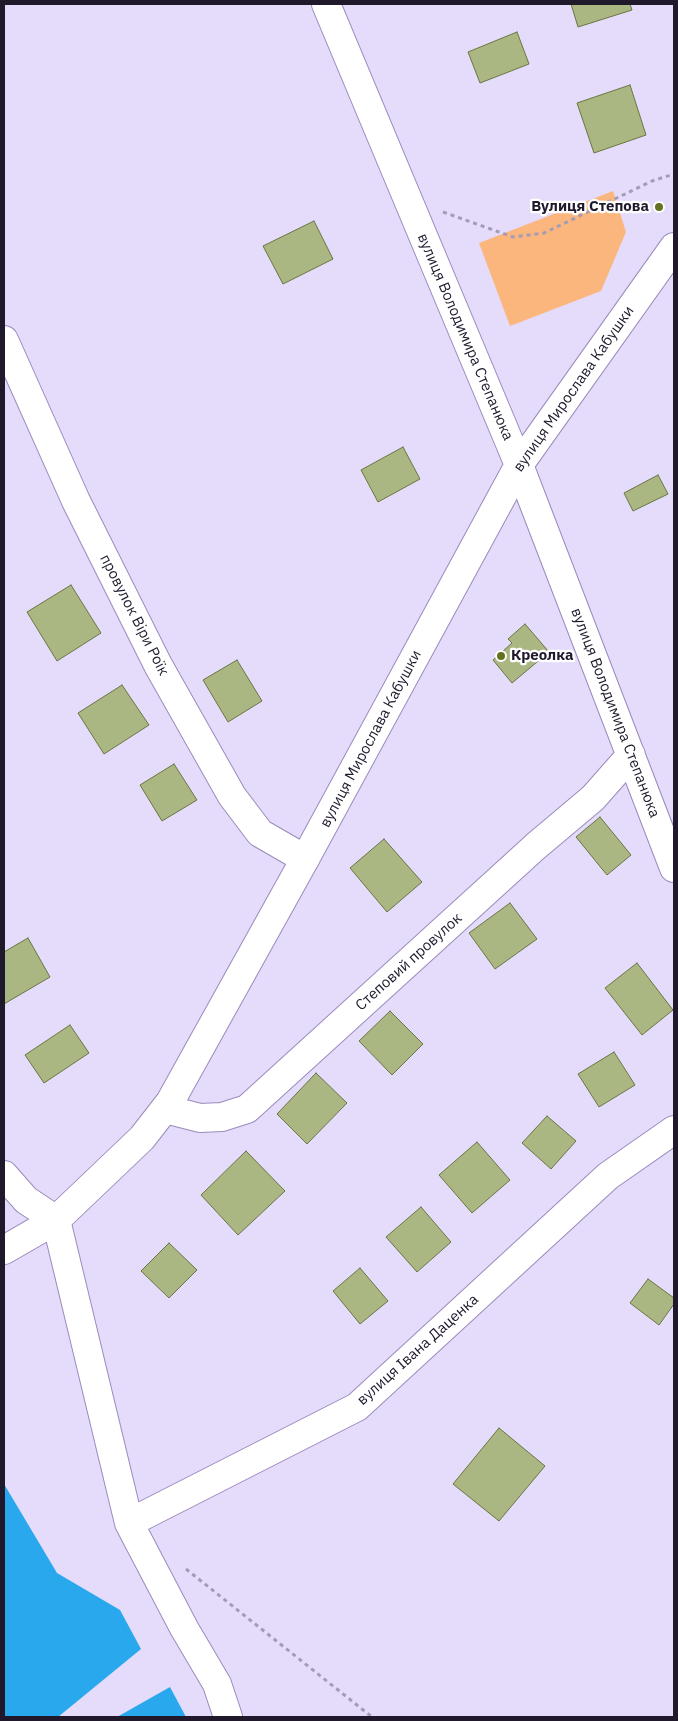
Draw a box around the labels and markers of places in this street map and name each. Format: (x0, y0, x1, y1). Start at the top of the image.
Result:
place label: Вулиця Степова (531, 198, 649, 216)
marker: Вулиця Степова (653, 201, 665, 213)
place label: Креолка (511, 647, 573, 665)
marker: Креолка (495, 650, 507, 662)

